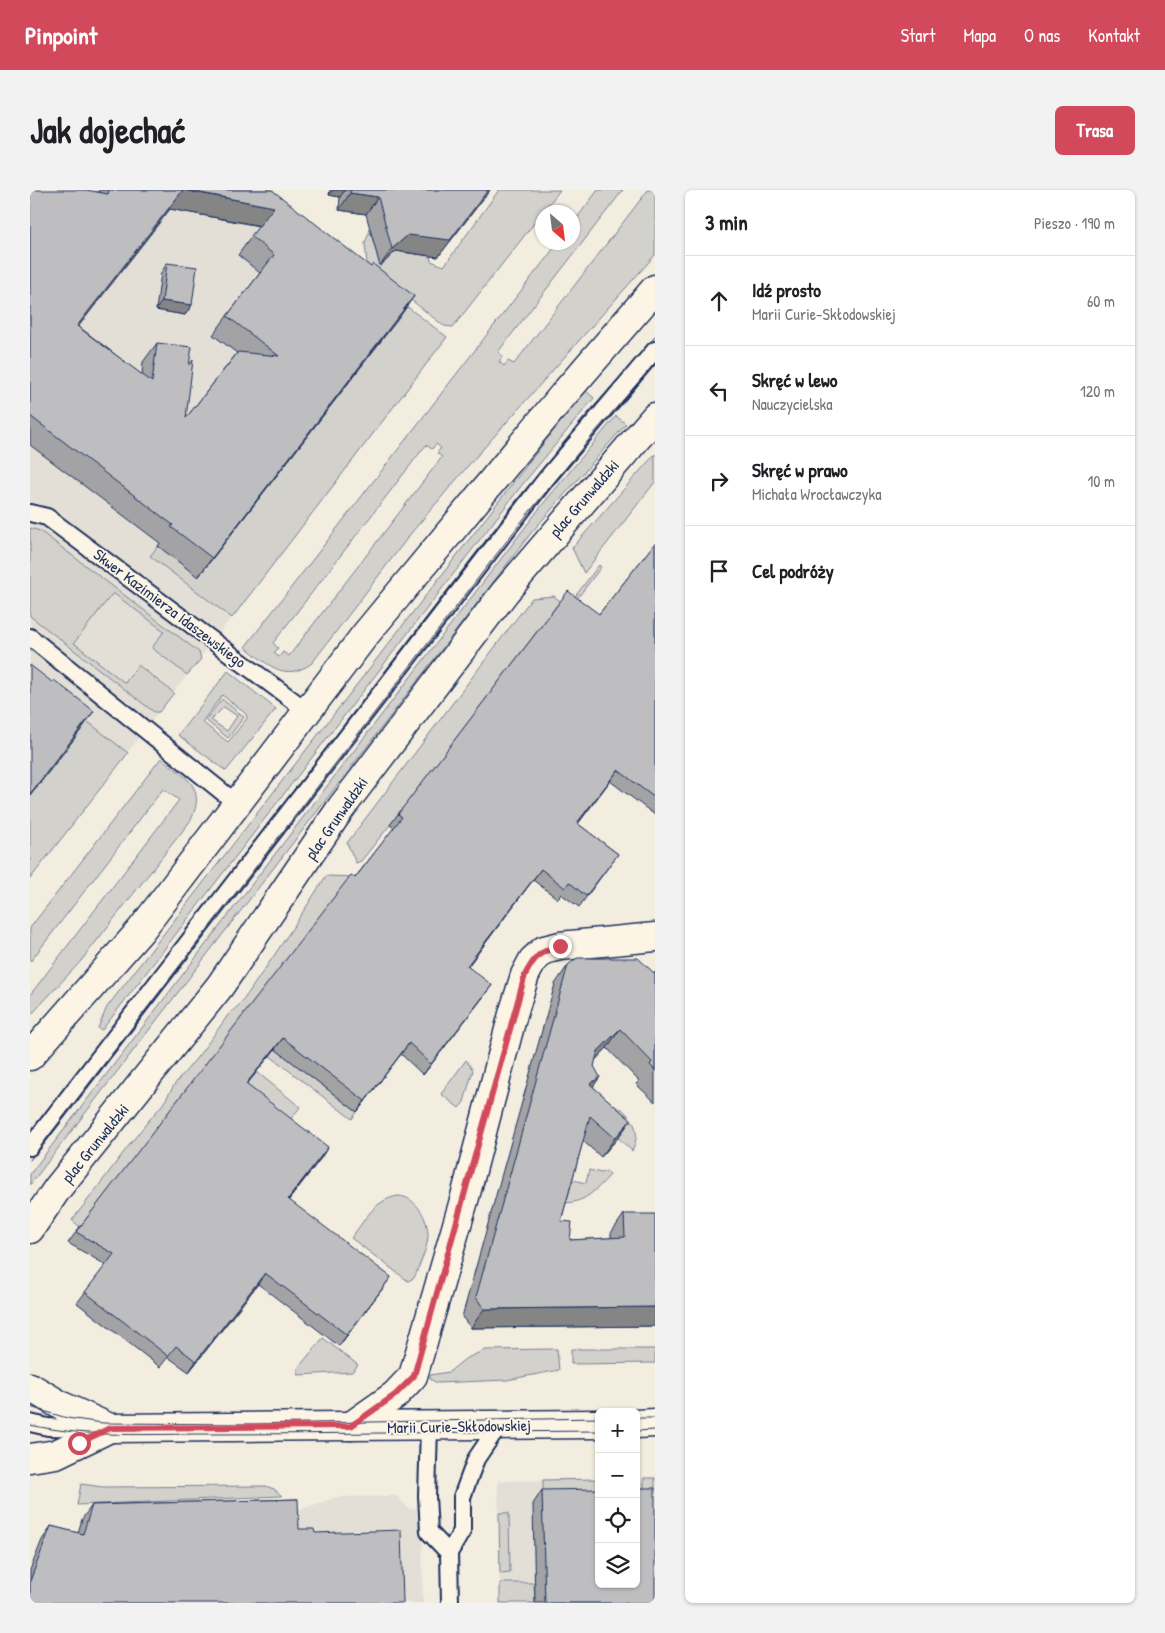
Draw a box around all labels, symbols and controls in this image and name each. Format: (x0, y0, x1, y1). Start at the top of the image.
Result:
text: Pinpoint (25, 19, 97, 51)
text: Start (901, 23, 935, 48)
text: Mapa (963, 23, 996, 48)
text: O nas (1024, 23, 1060, 48)
text: Kontakt (1088, 23, 1140, 48)
button: Trasa (1055, 106, 1135, 155)
text: Jak dojechać (30, 107, 185, 154)
north arrow (535, 205, 580, 250)
text: 3 min (705, 208, 748, 237)
text: Pieszo · 190 m (1034, 212, 1115, 234)
text: Idź prosto (752, 277, 821, 303)
icon: ahead (705, 287, 733, 315)
text: 60 m (1087, 290, 1115, 312)
text: Marii Curie-Skłodowskiej (752, 303, 896, 325)
text: Skręć w lewo (752, 367, 837, 393)
icon: left (705, 377, 733, 405)
text: 120 m (1080, 380, 1115, 402)
text: Nauczycielska (752, 393, 833, 415)
street label: plac Grunwaldzki (544, 455, 624, 541)
text: Skręć w prawo (752, 457, 848, 483)
icon: right (705, 467, 733, 495)
text: 10 m (1087, 470, 1115, 492)
text: Michała Wrocławczyka (752, 483, 882, 505)
street label: Skwer Kazimierza Idaszewskiego (89, 543, 251, 673)
icon: arrive (705, 557, 733, 585)
text: Cel podróży (752, 558, 834, 584)
street label: plac Grunwaldzki (299, 772, 373, 864)
route end (549, 935, 572, 958)
street label: plac Grunwaldzki (56, 1099, 134, 1187)
map controls (595, 1408, 640, 1588)
button: + (595, 1408, 640, 1453)
street label: Marii Curie-Skłodowskiej (387, 1414, 531, 1438)
route start (68, 1432, 91, 1455)
button: − (595, 1453, 640, 1498)
button: locate (595, 1498, 640, 1543)
button: layers (595, 1543, 640, 1588)

